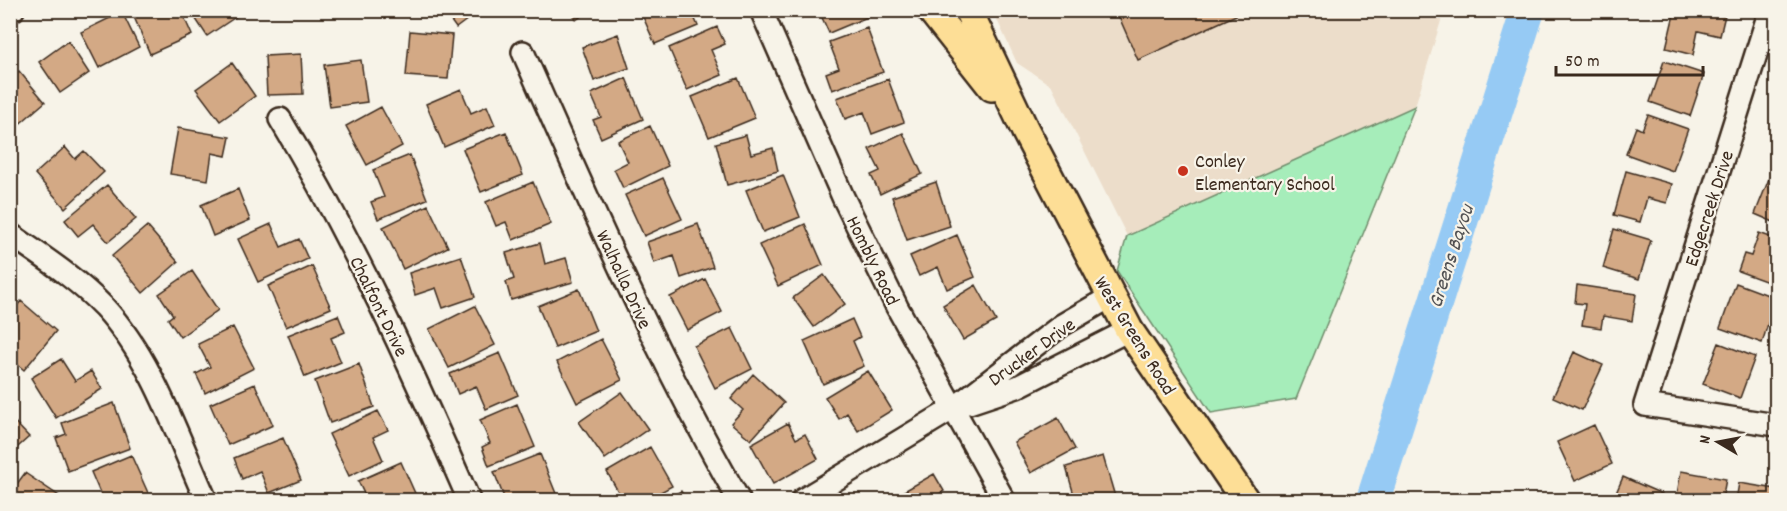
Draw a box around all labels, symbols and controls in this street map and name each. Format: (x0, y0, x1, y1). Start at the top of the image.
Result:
scale bar (1556, 39, 1703, 77)
text: 50 m (1565, 50, 1600, 75)
street label: Edgecreek Drive (1679, 147, 1743, 271)
place label: Conley Elementary School (1195, 149, 1335, 200)
marker: Conley Elementary School (1176, 164, 1190, 178)
water label: Greens Bayou (1422, 200, 1484, 312)
street label: Hombly Road (838, 212, 905, 311)
street label: Walhalla Drive (587, 226, 657, 334)
street label: Chalfont Drive (341, 252, 414, 363)
street label: West Greens Road (1086, 272, 1181, 401)
street label: Drucker Drive (983, 312, 1082, 395)
north arrow (1688, 412, 1748, 472)
text: N (1694, 434, 1718, 446)

